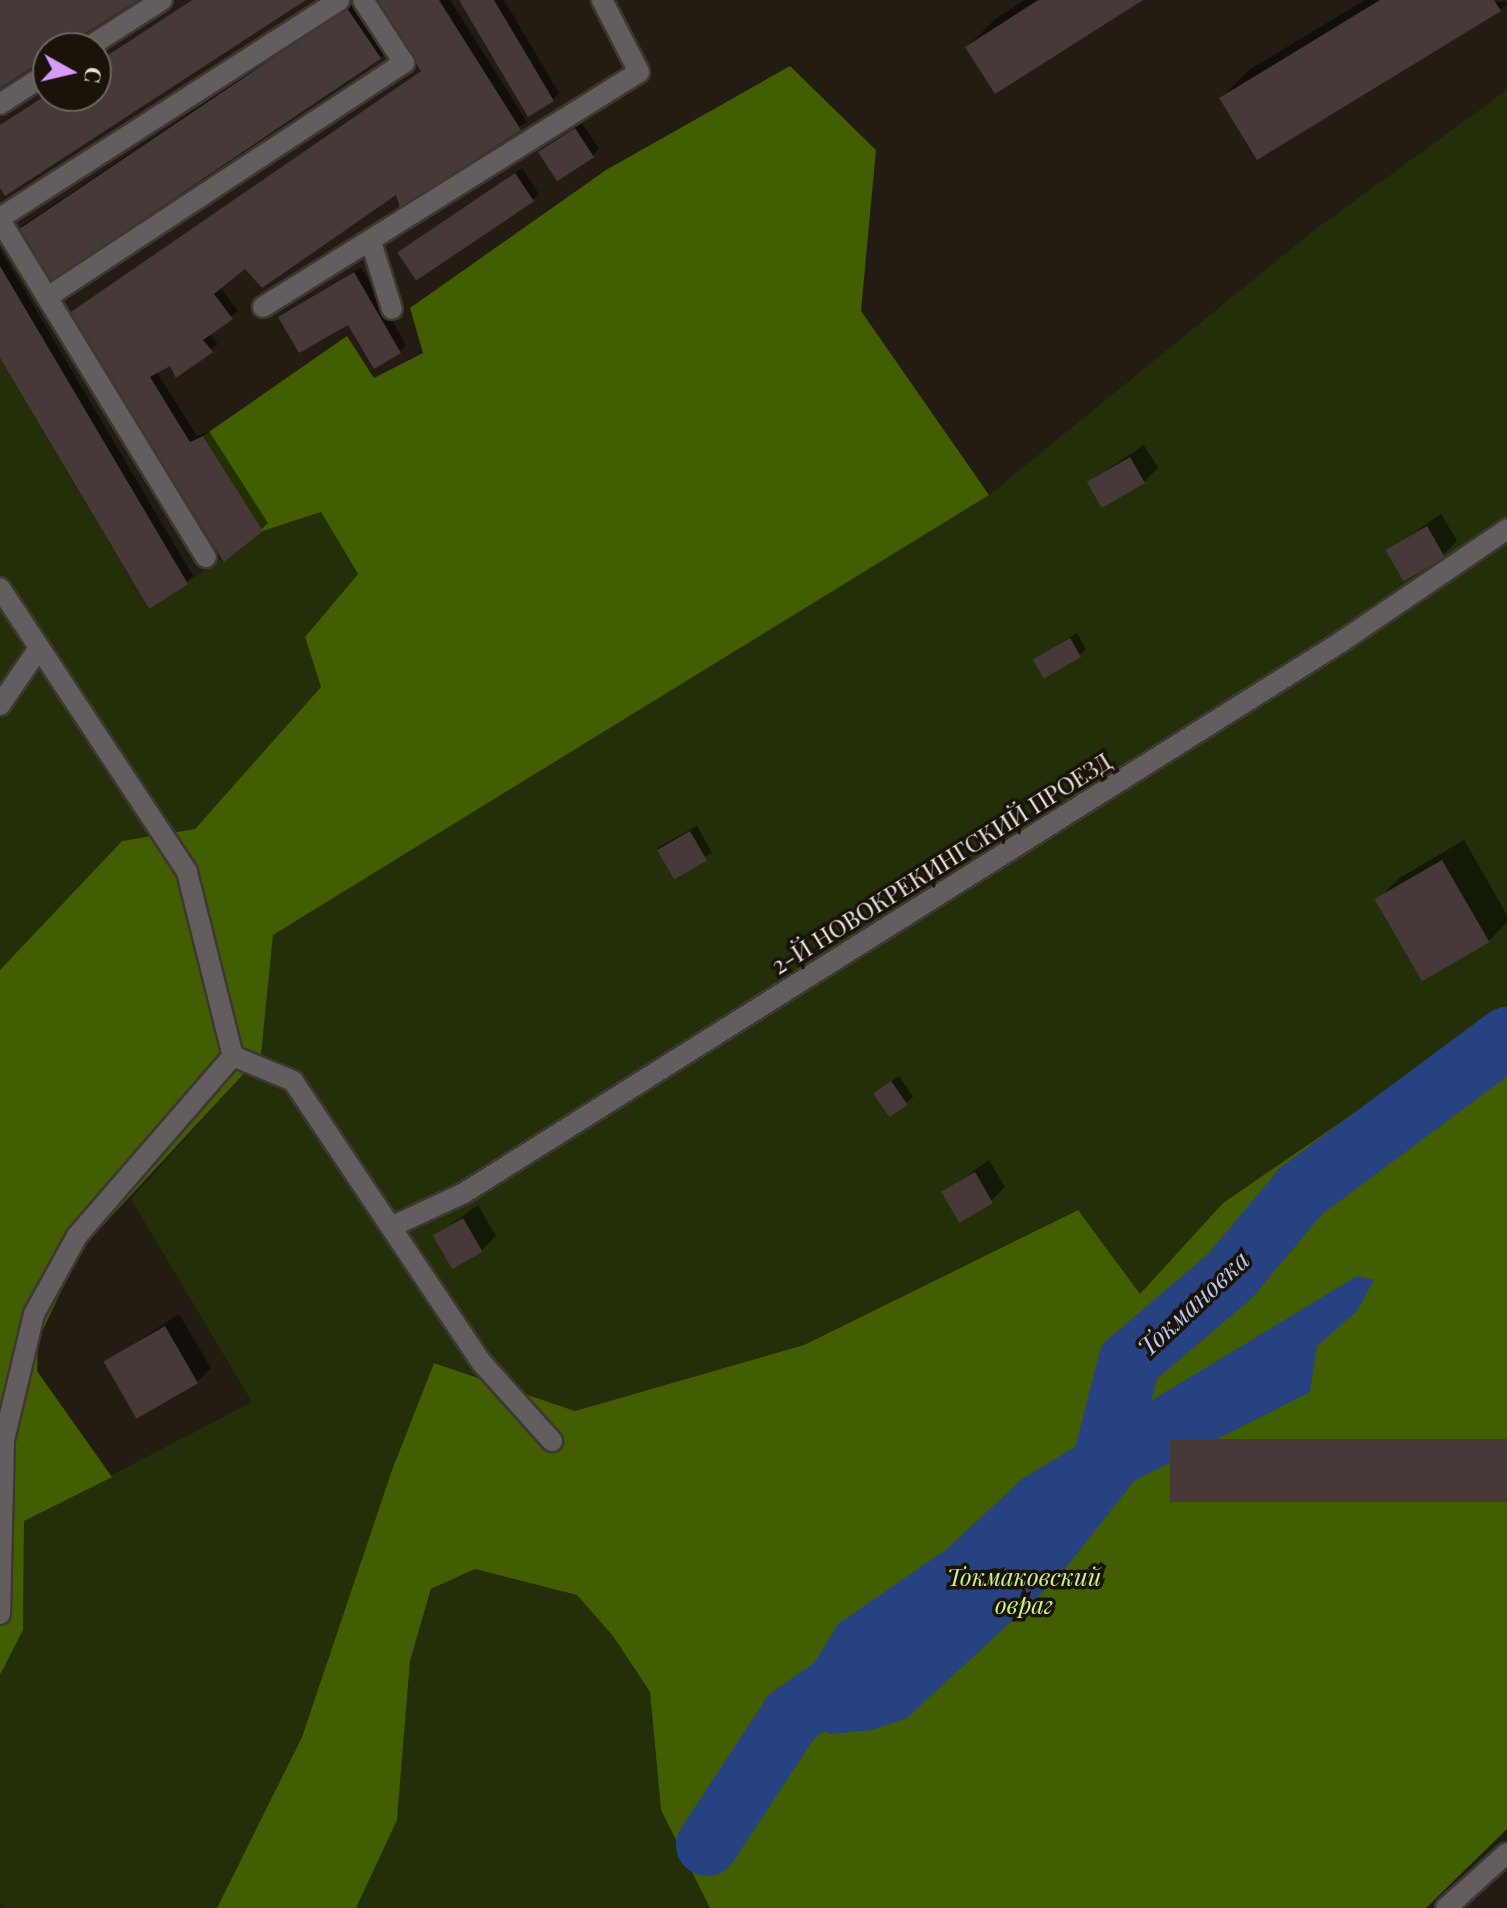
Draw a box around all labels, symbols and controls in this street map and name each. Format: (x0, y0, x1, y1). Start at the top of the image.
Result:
north arrow (32, 32, 112, 112)
text: С (78, 65, 110, 85)
street label: 2-Й НОВОКРЕКИНГСКИЙ ПРОЕЗД (766, 746, 1116, 980)
water label: Токмановка (1131, 1244, 1255, 1362)
park label: Токмаковский овраг (947, 1563, 1101, 1619)

